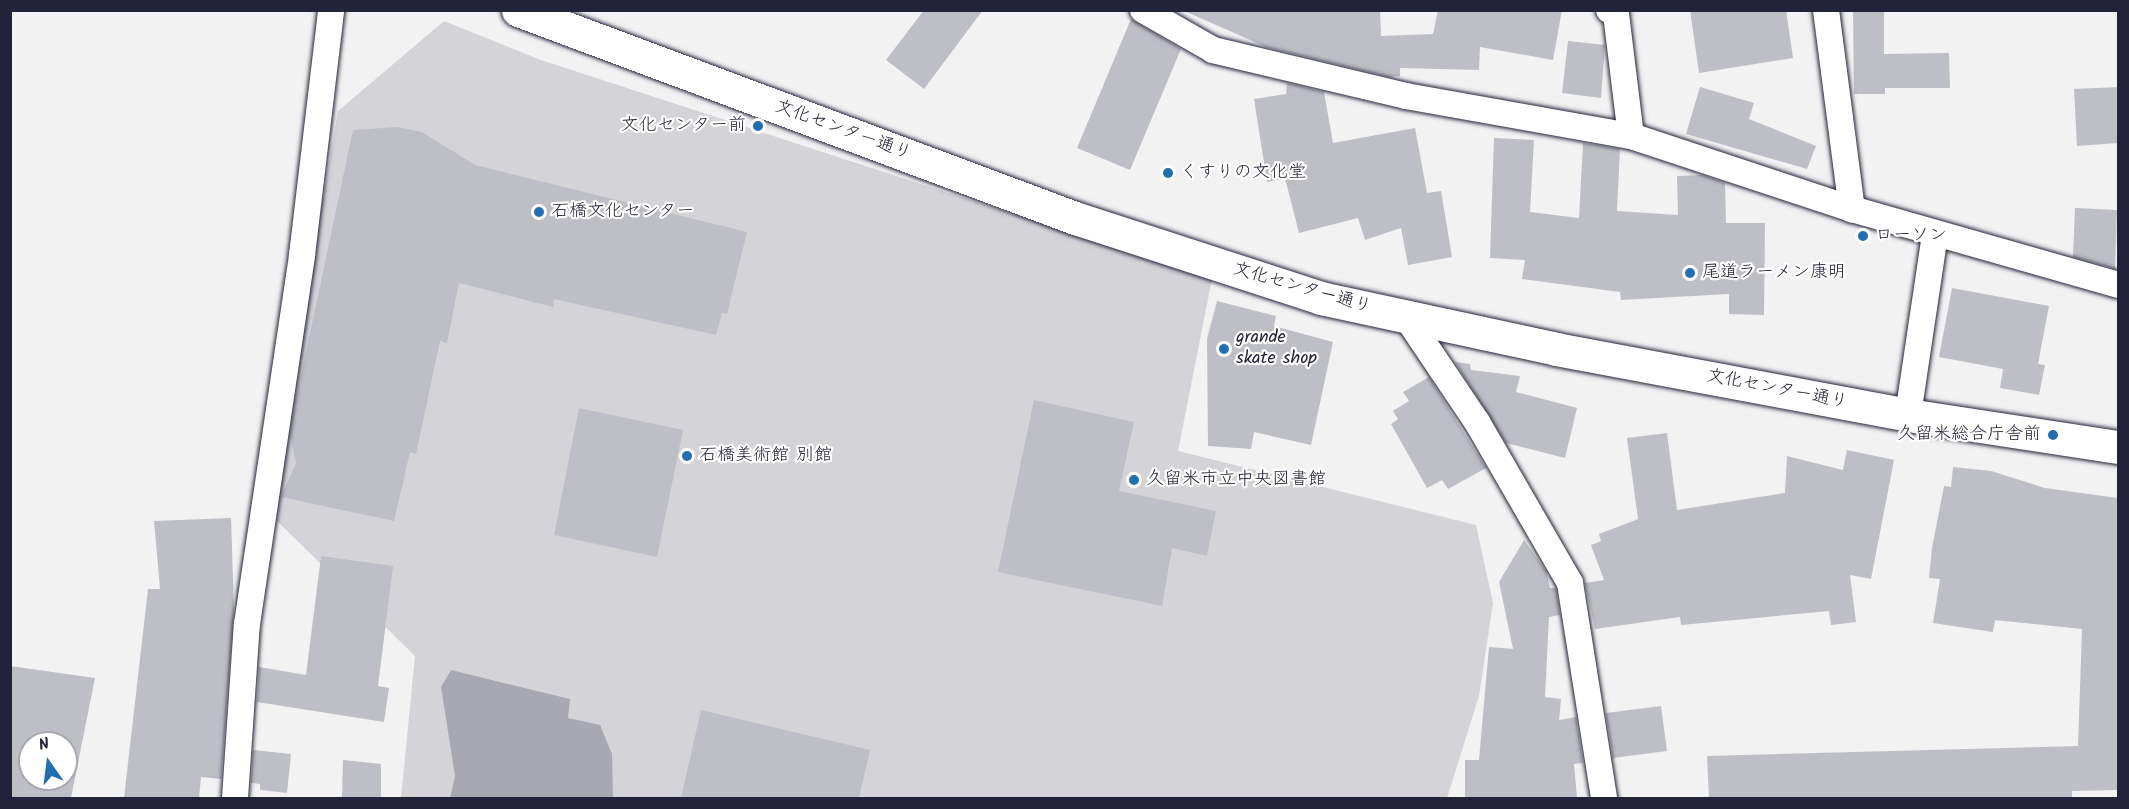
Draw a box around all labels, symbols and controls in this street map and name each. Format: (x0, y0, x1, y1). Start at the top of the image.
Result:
street label: 文化センター通り (772, 96, 914, 166)
place label: 文化センター前 (620, 115, 746, 137)
marker: 文化センター前 (751, 119, 765, 133)
place label: くすりの文化堂 (1180, 162, 1306, 184)
marker: くすりの文化堂 (1161, 166, 1175, 180)
place label: 石橋文化センター (551, 201, 695, 223)
marker: 石橋文化センター (532, 205, 546, 219)
place label: ローソン (1875, 225, 1947, 247)
marker: ローソン (1856, 229, 1870, 243)
street label: 文化センター通り (1230, 259, 1374, 319)
place label: 尾道ラーメン康明 (1702, 262, 1846, 284)
marker: 尾道ラーメン康明 (1683, 266, 1697, 280)
place label: grande skate shop (1236, 328, 1317, 370)
marker: grande skate shop (1217, 342, 1231, 356)
street label: 文化センター通り (1704, 366, 1850, 414)
place label: 久留米総合庁舎前 (1897, 424, 2041, 446)
marker: 久留米総合庁舎前 (2046, 428, 2060, 442)
place label: 石橋美術館 別館 (699, 445, 832, 467)
marker: 石橋美術館 別館 (680, 449, 694, 463)
place label: 久留米市立中央図書館 (1146, 469, 1326, 491)
marker: 久留米市立中央図書館 (1127, 473, 1141, 487)
north arrow (18, 731, 78, 791)
text: N (36, 732, 52, 758)

